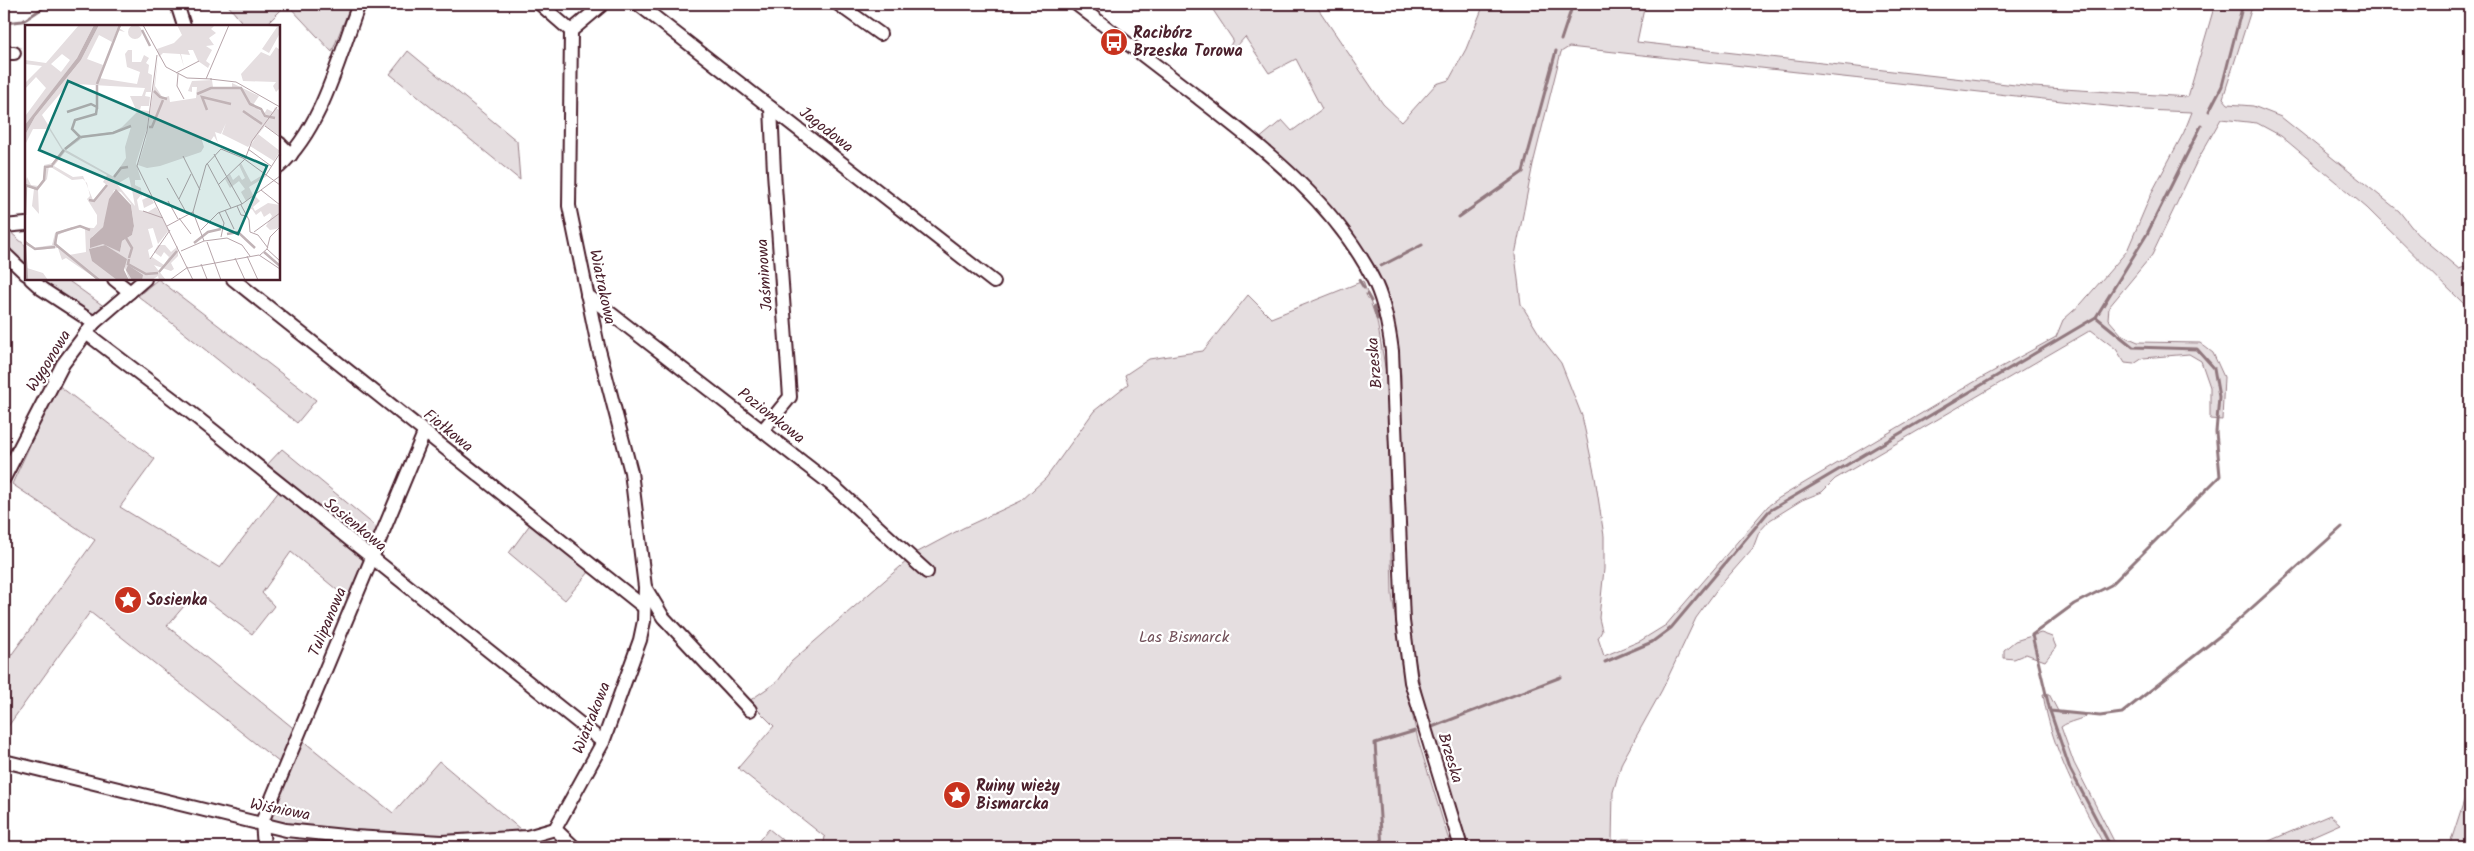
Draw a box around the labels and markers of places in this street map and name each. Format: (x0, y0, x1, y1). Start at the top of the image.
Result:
place label: Racibórz Brzeska Torowa (1133, 21, 1243, 64)
bus stop icon: Racibórz Brzeska Torowa (1099, 27, 1129, 57)
place icon: Sosienka (113, 585, 143, 615)
place label: Sosienka (147, 588, 207, 613)
place label: Ruiny wieży Bismarcka (976, 774, 1061, 817)
place icon: Ruiny wieży Bismarcka (942, 780, 972, 810)

